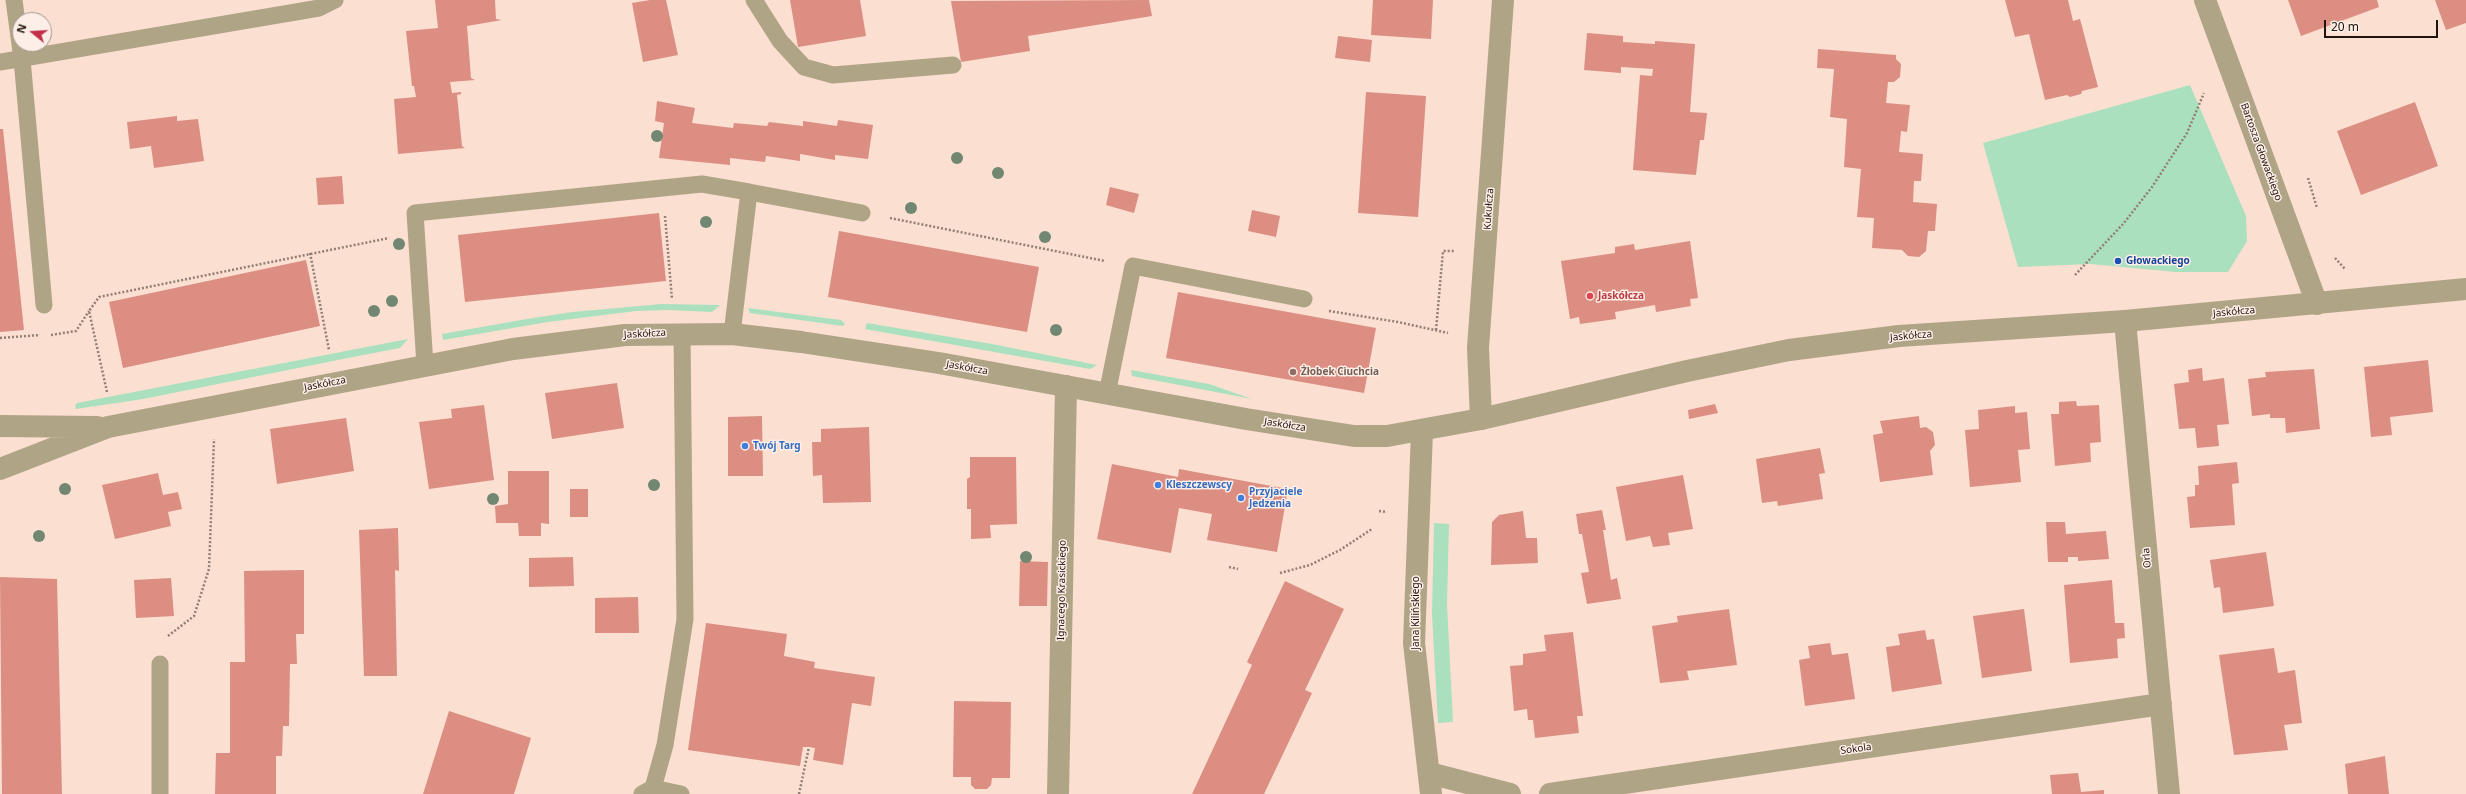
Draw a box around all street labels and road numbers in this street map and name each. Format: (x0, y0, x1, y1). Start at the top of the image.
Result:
street label: Bartosza Głowackiego (2238, 101, 2284, 203)
street label: Kukułcza (1482, 188, 1496, 230)
street label: Jaskółcza (2212, 304, 2256, 320)
street label: Jaskółcza (624, 327, 666, 341)
street label: Jaskółcza (1889, 328, 1933, 344)
street label: Jaskółcza (945, 358, 989, 378)
street label: Jaskółcza (303, 374, 347, 394)
street label: Jaskółcza (1263, 416, 1307, 434)
street label: Ignacego Krasickiego (1055, 540, 1069, 640)
street label: Orla (2140, 547, 2154, 569)
street label: Jana Kilińskiego (1410, 576, 1422, 650)
street label: Sokola (1840, 741, 1872, 757)

